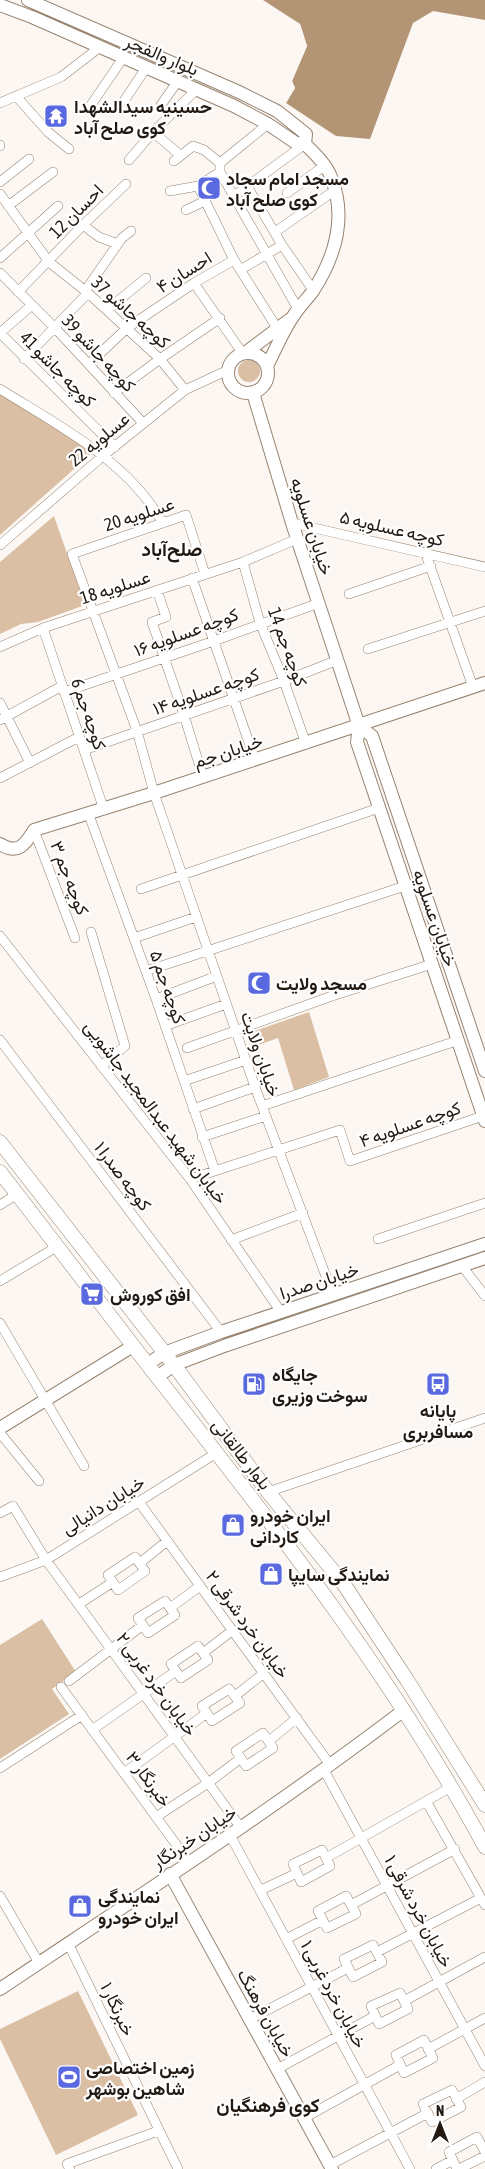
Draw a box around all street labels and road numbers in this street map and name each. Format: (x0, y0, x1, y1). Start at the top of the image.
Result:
street label: بلوار والفجر (121, 30, 202, 81)
street label: احسان 12 (45, 180, 107, 242)
street label: احسان ۴ (153, 247, 215, 297)
street label: کوچه جاشو 37 (86, 271, 175, 354)
street label: کوچه جاشو 39 (56, 310, 140, 397)
street label: کوچه جاشو 41 (14, 327, 100, 413)
street label: عسلویه 22 (64, 408, 134, 471)
street label: خیابان عسلویه (285, 475, 338, 578)
street label: عسلویه 20 (101, 493, 177, 536)
street label: کوچه عسلویه ۵ (337, 506, 446, 552)
street label: عسلویه 18 (77, 566, 153, 609)
street label: کوچه عسلویه ۱۶ (131, 603, 242, 662)
street label: کوچه جم 14 (262, 605, 312, 690)
street label: کوچه عسلویه ۱۴ (150, 663, 263, 721)
street label: کوچه جم 6 (65, 675, 111, 753)
street label: خیابان جم (191, 730, 266, 774)
street label: کوچه جم ۳ (44, 838, 94, 919)
street label: خیابان عسلویه (408, 867, 461, 970)
street label: کوچه جم ۵ (144, 947, 190, 1027)
street label: خیابان ولایت (236, 1009, 285, 1100)
street label: خیابان شهید عبدالمجید جاشویی (79, 1016, 232, 1208)
street label: کوچه عسلویه ۴ (357, 1097, 464, 1153)
street label: کوچه صدرا ۱ (89, 1137, 156, 1216)
street label: خیابان صدرا (277, 1258, 361, 1305)
street label: بلوار طالقانی (207, 1414, 276, 1494)
street label: خیابان دانیالی (58, 1471, 149, 1540)
street label: خیابان خرد شرقی ۲ (201, 1566, 294, 1683)
street label: خیابان خرد غربی ۲ (112, 1628, 202, 1741)
street label: خبرنگار ۳ (121, 1747, 176, 1811)
street label: خیابان خبرنگار (147, 1801, 241, 1874)
street label: خیابان خرد شرقی ۱ (380, 1851, 457, 1971)
street label: خیابان خرد غربی ۱ (296, 1937, 371, 2052)
street label: خیابان فرهنگ (232, 1965, 299, 2061)
street label: خبرنگار ۱ (96, 1979, 140, 2040)

